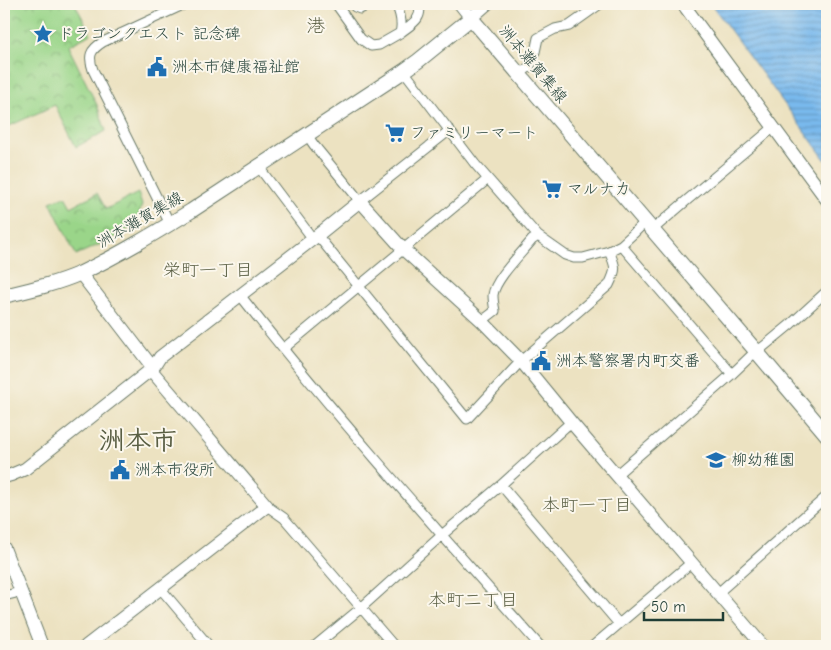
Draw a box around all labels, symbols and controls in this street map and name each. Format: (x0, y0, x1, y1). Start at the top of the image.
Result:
district label: 港 (306, 15, 326, 37)
street label: 洲本灘賀集線 (495, 21, 571, 107)
place icon: ドラゴンクエスト 記念碑 (32, 23, 54, 45)
place label: ドラゴンクエスト 記念碑 (58, 25, 241, 43)
public building icon: 洲本市健康福祉館 (146, 56, 168, 78)
place label: 洲本市健康福祉館 (172, 58, 300, 76)
supermarket icon: ファミリーマート (384, 122, 406, 144)
place label: ファミリーマート (410, 124, 538, 142)
supermarket icon: マルナカ (541, 178, 563, 200)
place label: マルナカ (567, 180, 631, 198)
street label: 洲本灘賀集線 (94, 188, 186, 252)
district label: 栄町一丁目 (163, 260, 253, 281)
public building icon: 洲本警察署内町交番 (530, 350, 552, 372)
place label: 洲本警察署内町交番 (556, 352, 700, 370)
district label: 洲本市 (99, 426, 177, 456)
school or university icon: 柳幼稚園 (705, 449, 727, 471)
place label: 柳幼稚園 (731, 451, 795, 469)
public building icon: 洲本市役所 (109, 459, 131, 481)
place label: 洲本市役所 (135, 461, 215, 479)
district label: 本町一丁目 (542, 495, 632, 516)
district label: 本町二丁目 (428, 590, 518, 611)
scale bar (644, 590, 722, 622)
text: 50 m (651, 598, 686, 616)

